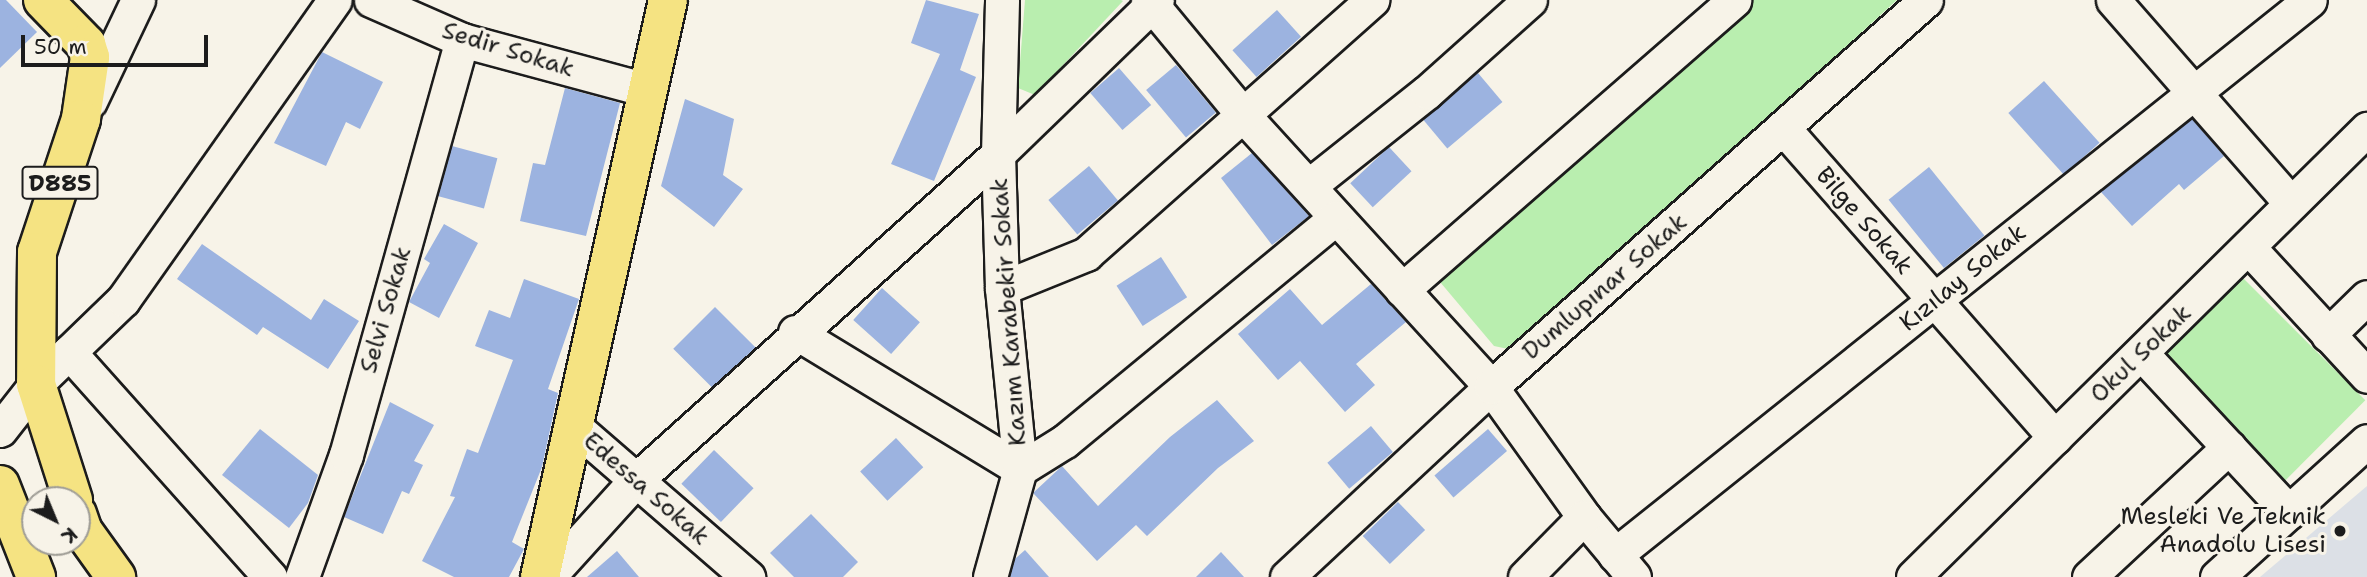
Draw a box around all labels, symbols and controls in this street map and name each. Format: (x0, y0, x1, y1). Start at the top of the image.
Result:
street label: Sedir Sokak (439, 16, 577, 84)
scale bar (24, 21, 212, 65)
text: 50 m (34, 33, 87, 61)
street label: Bilge Sokak (1809, 161, 1919, 281)
road number: D885 (22, 164, 98, 202)
street label: Kazım Karabekir Sokak (985, 177, 1033, 447)
street label: Dumlupınar Sokak (1517, 208, 1693, 366)
street label: Kızılay Sokak (1894, 218, 2032, 338)
street label: Selvi Sokak (354, 244, 418, 376)
street label: Okul Sokak (2085, 299, 2197, 409)
street label: Edessa Sokak (577, 426, 715, 552)
north arrow (21, 486, 91, 556)
place label: Mesleki Ve Teknik Anadolu Lisesi (2120, 503, 2326, 559)
text: K (56, 522, 83, 549)
marker: Mesleki Ve Teknik Anadolu Lisesi (2332, 523, 2348, 539)

